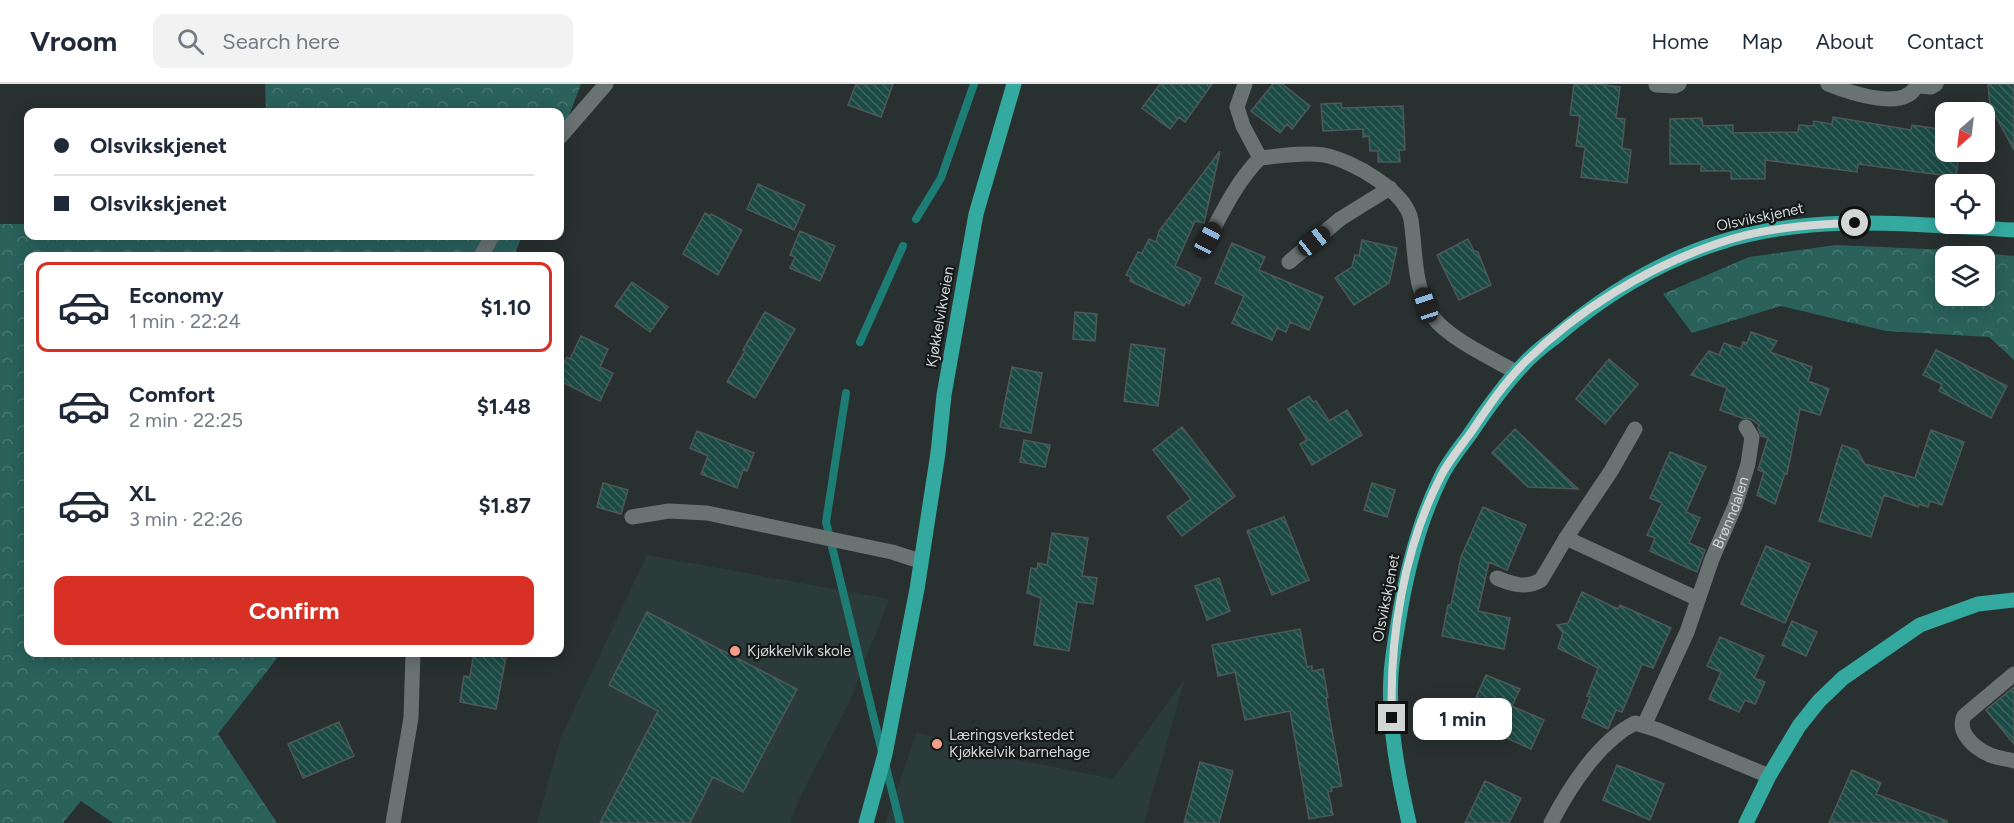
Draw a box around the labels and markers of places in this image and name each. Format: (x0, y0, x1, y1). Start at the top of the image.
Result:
place label: Kjøkkelvik skole (747, 642, 851, 660)
marker: Kjøkkelvik skole (728, 644, 742, 658)
place label: Læringsverkstedet Kjøkkelvik barnehage (949, 726, 1090, 761)
marker: Læringsverkstedet Kjøkkelvik barnehage (930, 737, 944, 751)

